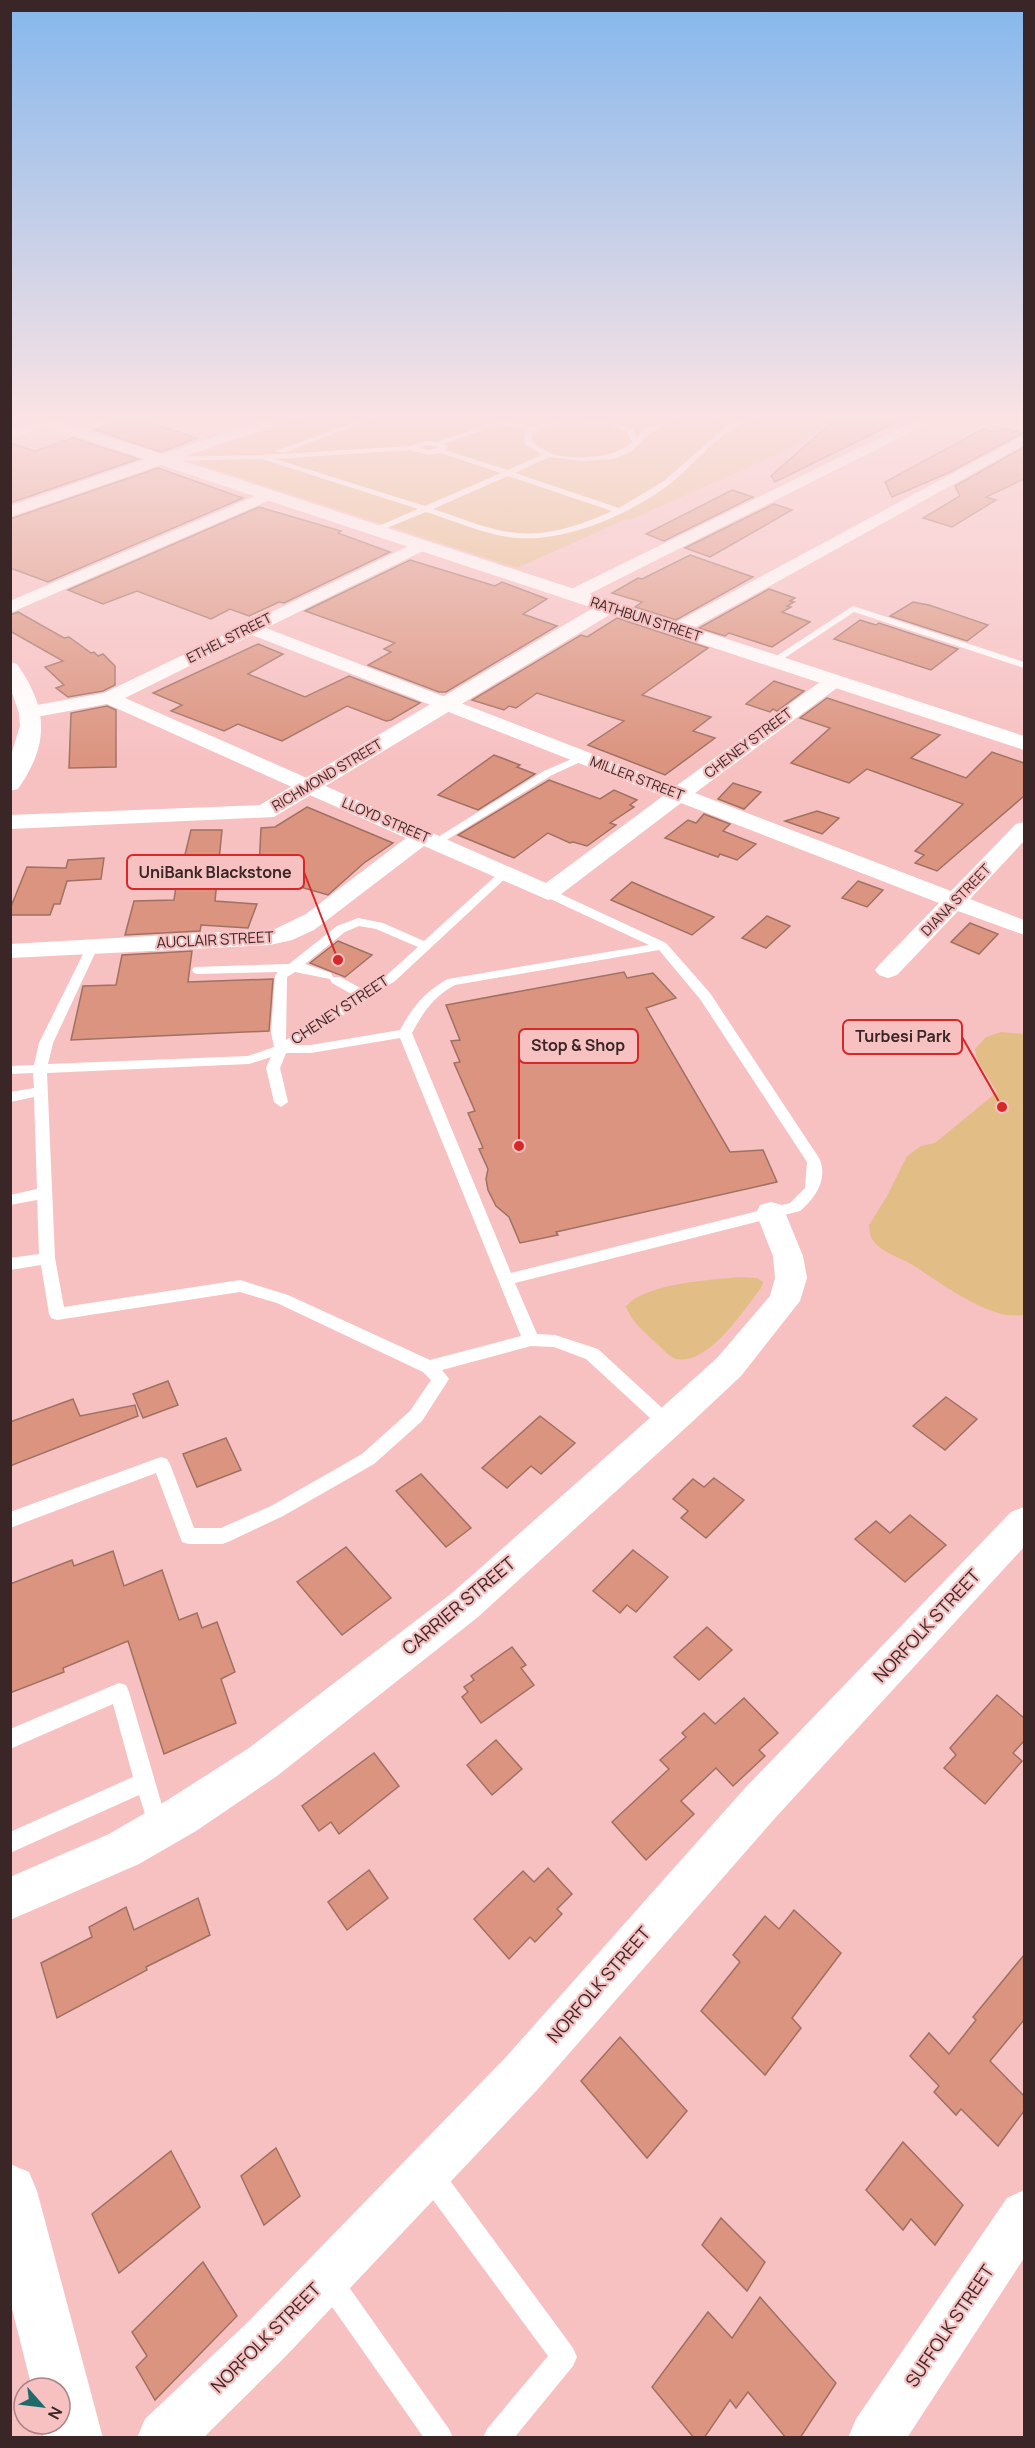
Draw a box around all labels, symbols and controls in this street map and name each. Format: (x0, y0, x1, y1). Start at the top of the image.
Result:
street label: RATHBUN STREET (588, 592, 705, 646)
street label: ETHEL STREET (183, 608, 275, 667)
street label: CHENEY STREET (700, 703, 796, 782)
street label: RICHMOND STREET (268, 734, 386, 815)
street label: MILLER STREET (588, 751, 687, 804)
street label: LLOYD STREET (339, 792, 434, 847)
callout: UniBank Blackstone (127, 855, 304, 889)
street label: DIANA STREET (917, 859, 995, 940)
text: UniBank Blackstone (138, 861, 292, 883)
street label: AUCLAIR STREET (156, 926, 274, 953)
street label: CHENEY STREET (287, 970, 393, 1049)
callout: Turbesi Park (843, 1020, 962, 1054)
text: Turbesi Park (855, 1025, 951, 1047)
callout: Stop & Shop (519, 1029, 638, 1063)
text: Stop & Shop (531, 1034, 625, 1056)
street label: CARRIER STREET (397, 1551, 520, 1660)
street label: NORFOLK STREET (868, 1563, 985, 1687)
street label: NORFOLK STREET (541, 1921, 655, 2047)
street label: SUFFOLK STREET (899, 2259, 999, 2391)
street label: NORFOLK STREET (205, 2277, 326, 2398)
north arrow (12, 2376, 72, 2436)
text: N (43, 2403, 68, 2423)

